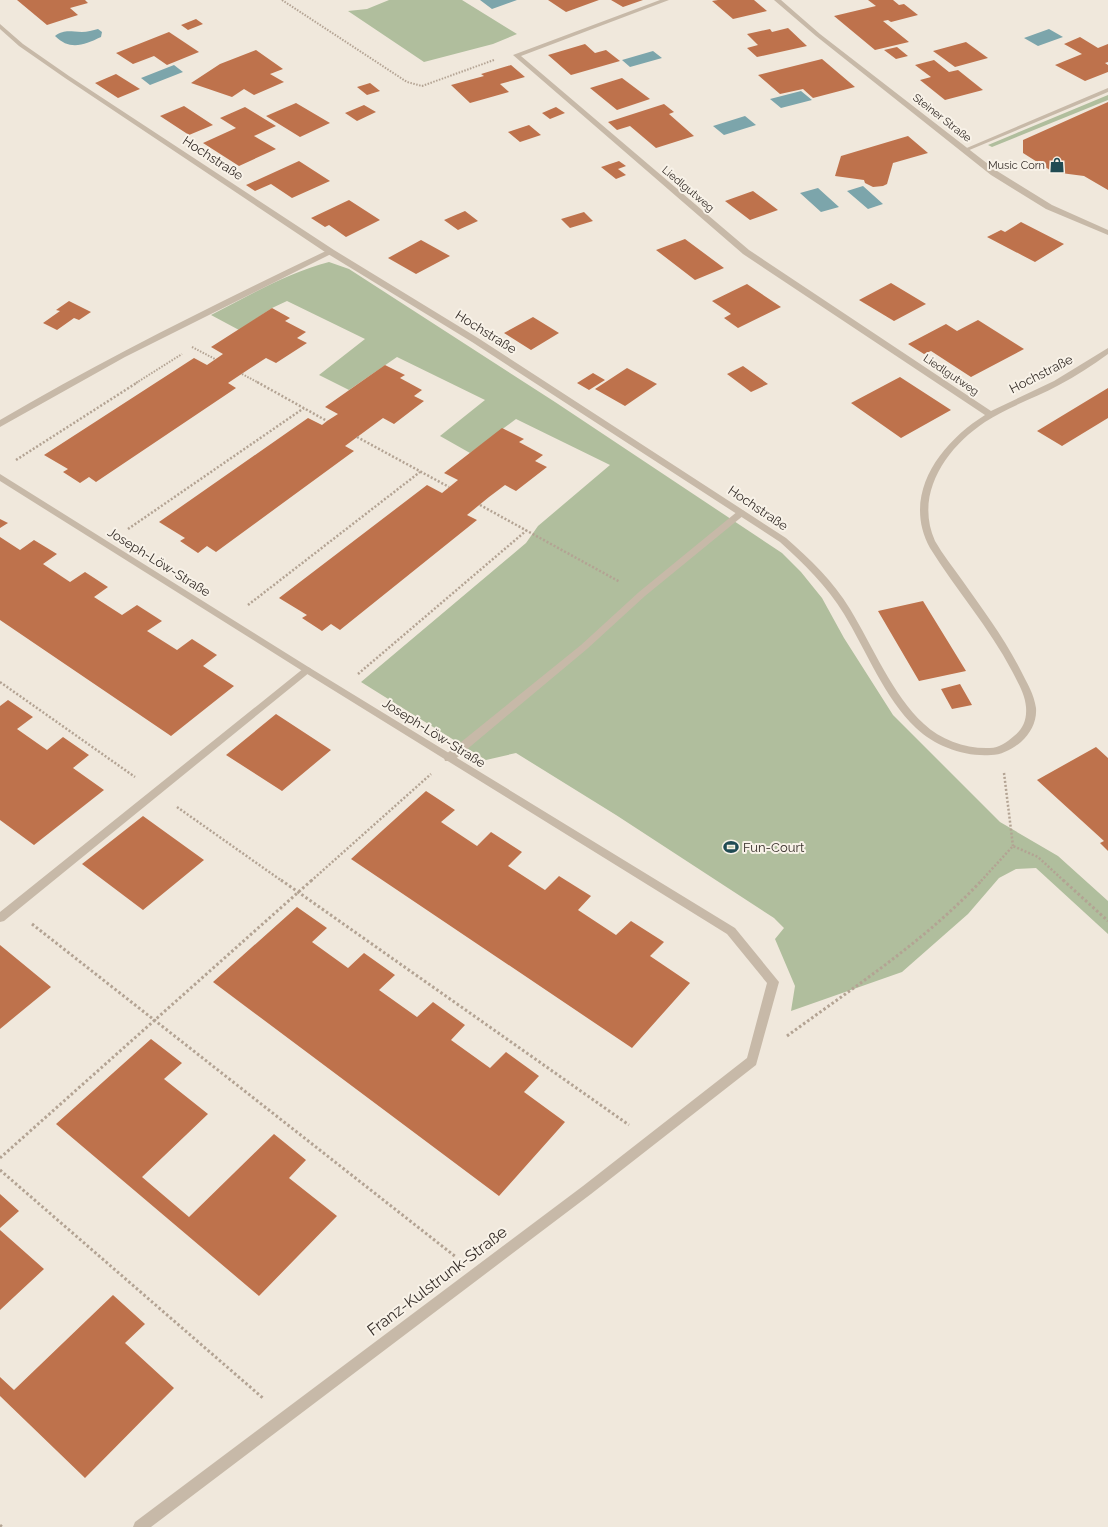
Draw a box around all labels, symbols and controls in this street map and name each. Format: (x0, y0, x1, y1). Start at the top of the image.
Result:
street label: Steiner Straße (910, 91, 974, 145)
street label: Hochstraße (180, 133, 246, 183)
shop icon: Music Corn (1048, 156, 1066, 174)
place label: Music Corn (988, 159, 1045, 172)
street label: Liedlgutweg (659, 163, 717, 215)
street label: Hochstraße (453, 307, 520, 357)
street label: Hochstraße (1007, 351, 1075, 396)
street label: Liedlgutweg (921, 352, 981, 398)
street label: Hochstraße (725, 482, 791, 534)
street label: Joseph-Löw-Straße (105, 524, 213, 600)
street label: Joseph-Löw-Straße (380, 695, 488, 771)
sports icon: Fun-Court (722, 838, 740, 856)
place label: Fun-Court (743, 840, 805, 855)
street label: Franz-Kulstrunk-Straße (363, 1222, 511, 1340)

